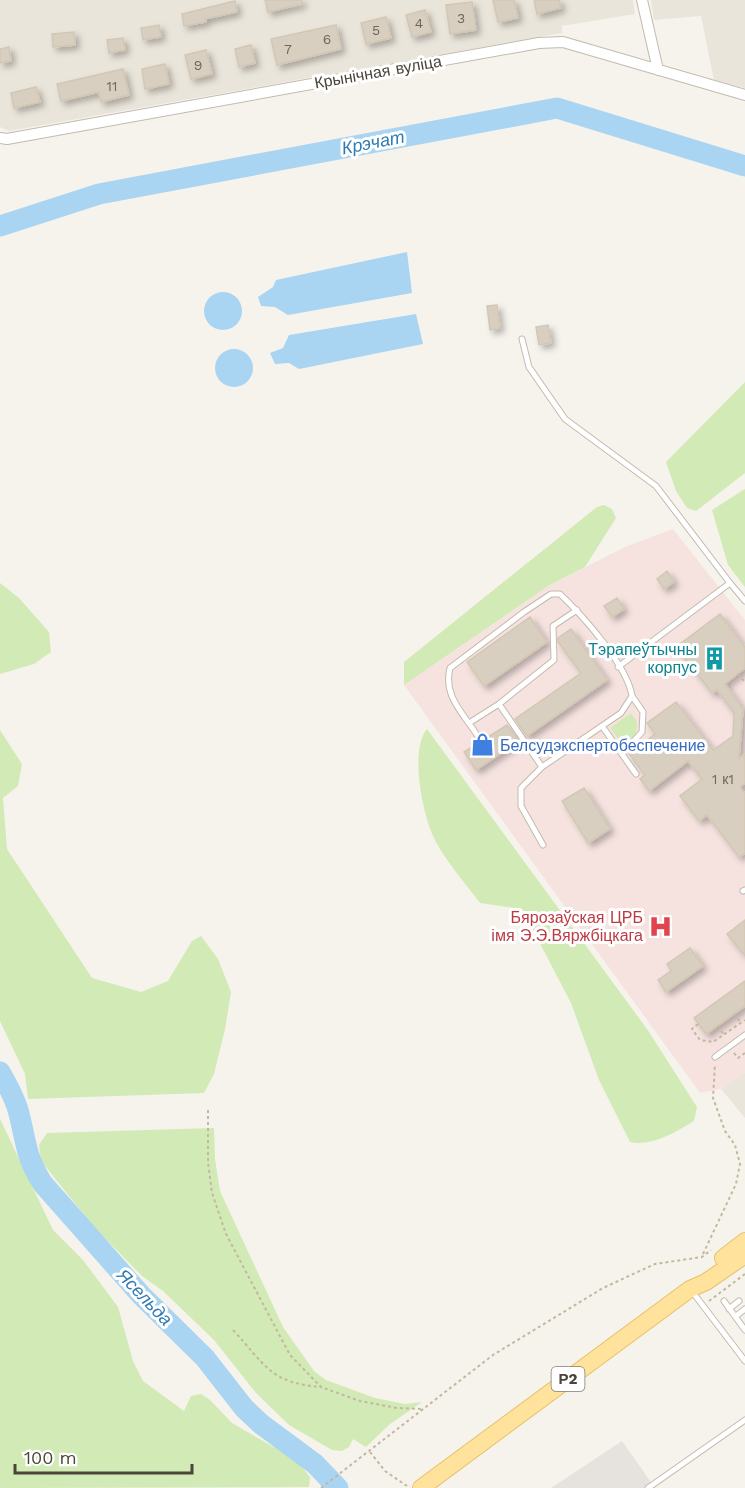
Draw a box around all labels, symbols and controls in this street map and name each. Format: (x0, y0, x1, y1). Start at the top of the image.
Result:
house number: 3 (457, 10, 465, 26)
house number: 4 (415, 15, 423, 31)
house number: 5 (372, 22, 380, 38)
house number: 6 (323, 31, 331, 47)
house number: 7 (284, 41, 292, 57)
street label: Крынічная вуліца (313, 51, 443, 93)
house number: 9 (194, 57, 202, 73)
house number: 11 (107, 78, 117, 94)
water label: Крэчат (340, 126, 406, 158)
place label: Тэрапеўтычны корпус (588, 640, 697, 677)
building icon: Тэрапеўтычны корпус (702, 645, 728, 671)
shop icon: Белсудэкспертобеспечение (469, 732, 495, 758)
place label: Белсудэкспертобеспечение (500, 736, 706, 755)
house number: 1 к1 (712, 771, 734, 787)
place label: Бярозаўская ЦРБ імя Э.Э.Вяржбіцкага (491, 908, 643, 945)
hospital icon: Бярозаўская ЦРБ імя Э.Э.Вяржбіцкага (648, 913, 674, 939)
water label: Ясельда (112, 1264, 177, 1330)
road number: Р2 (552, 1367, 584, 1391)
scale bar (15, 1437, 192, 1475)
text: 100 m (24, 1447, 77, 1468)

